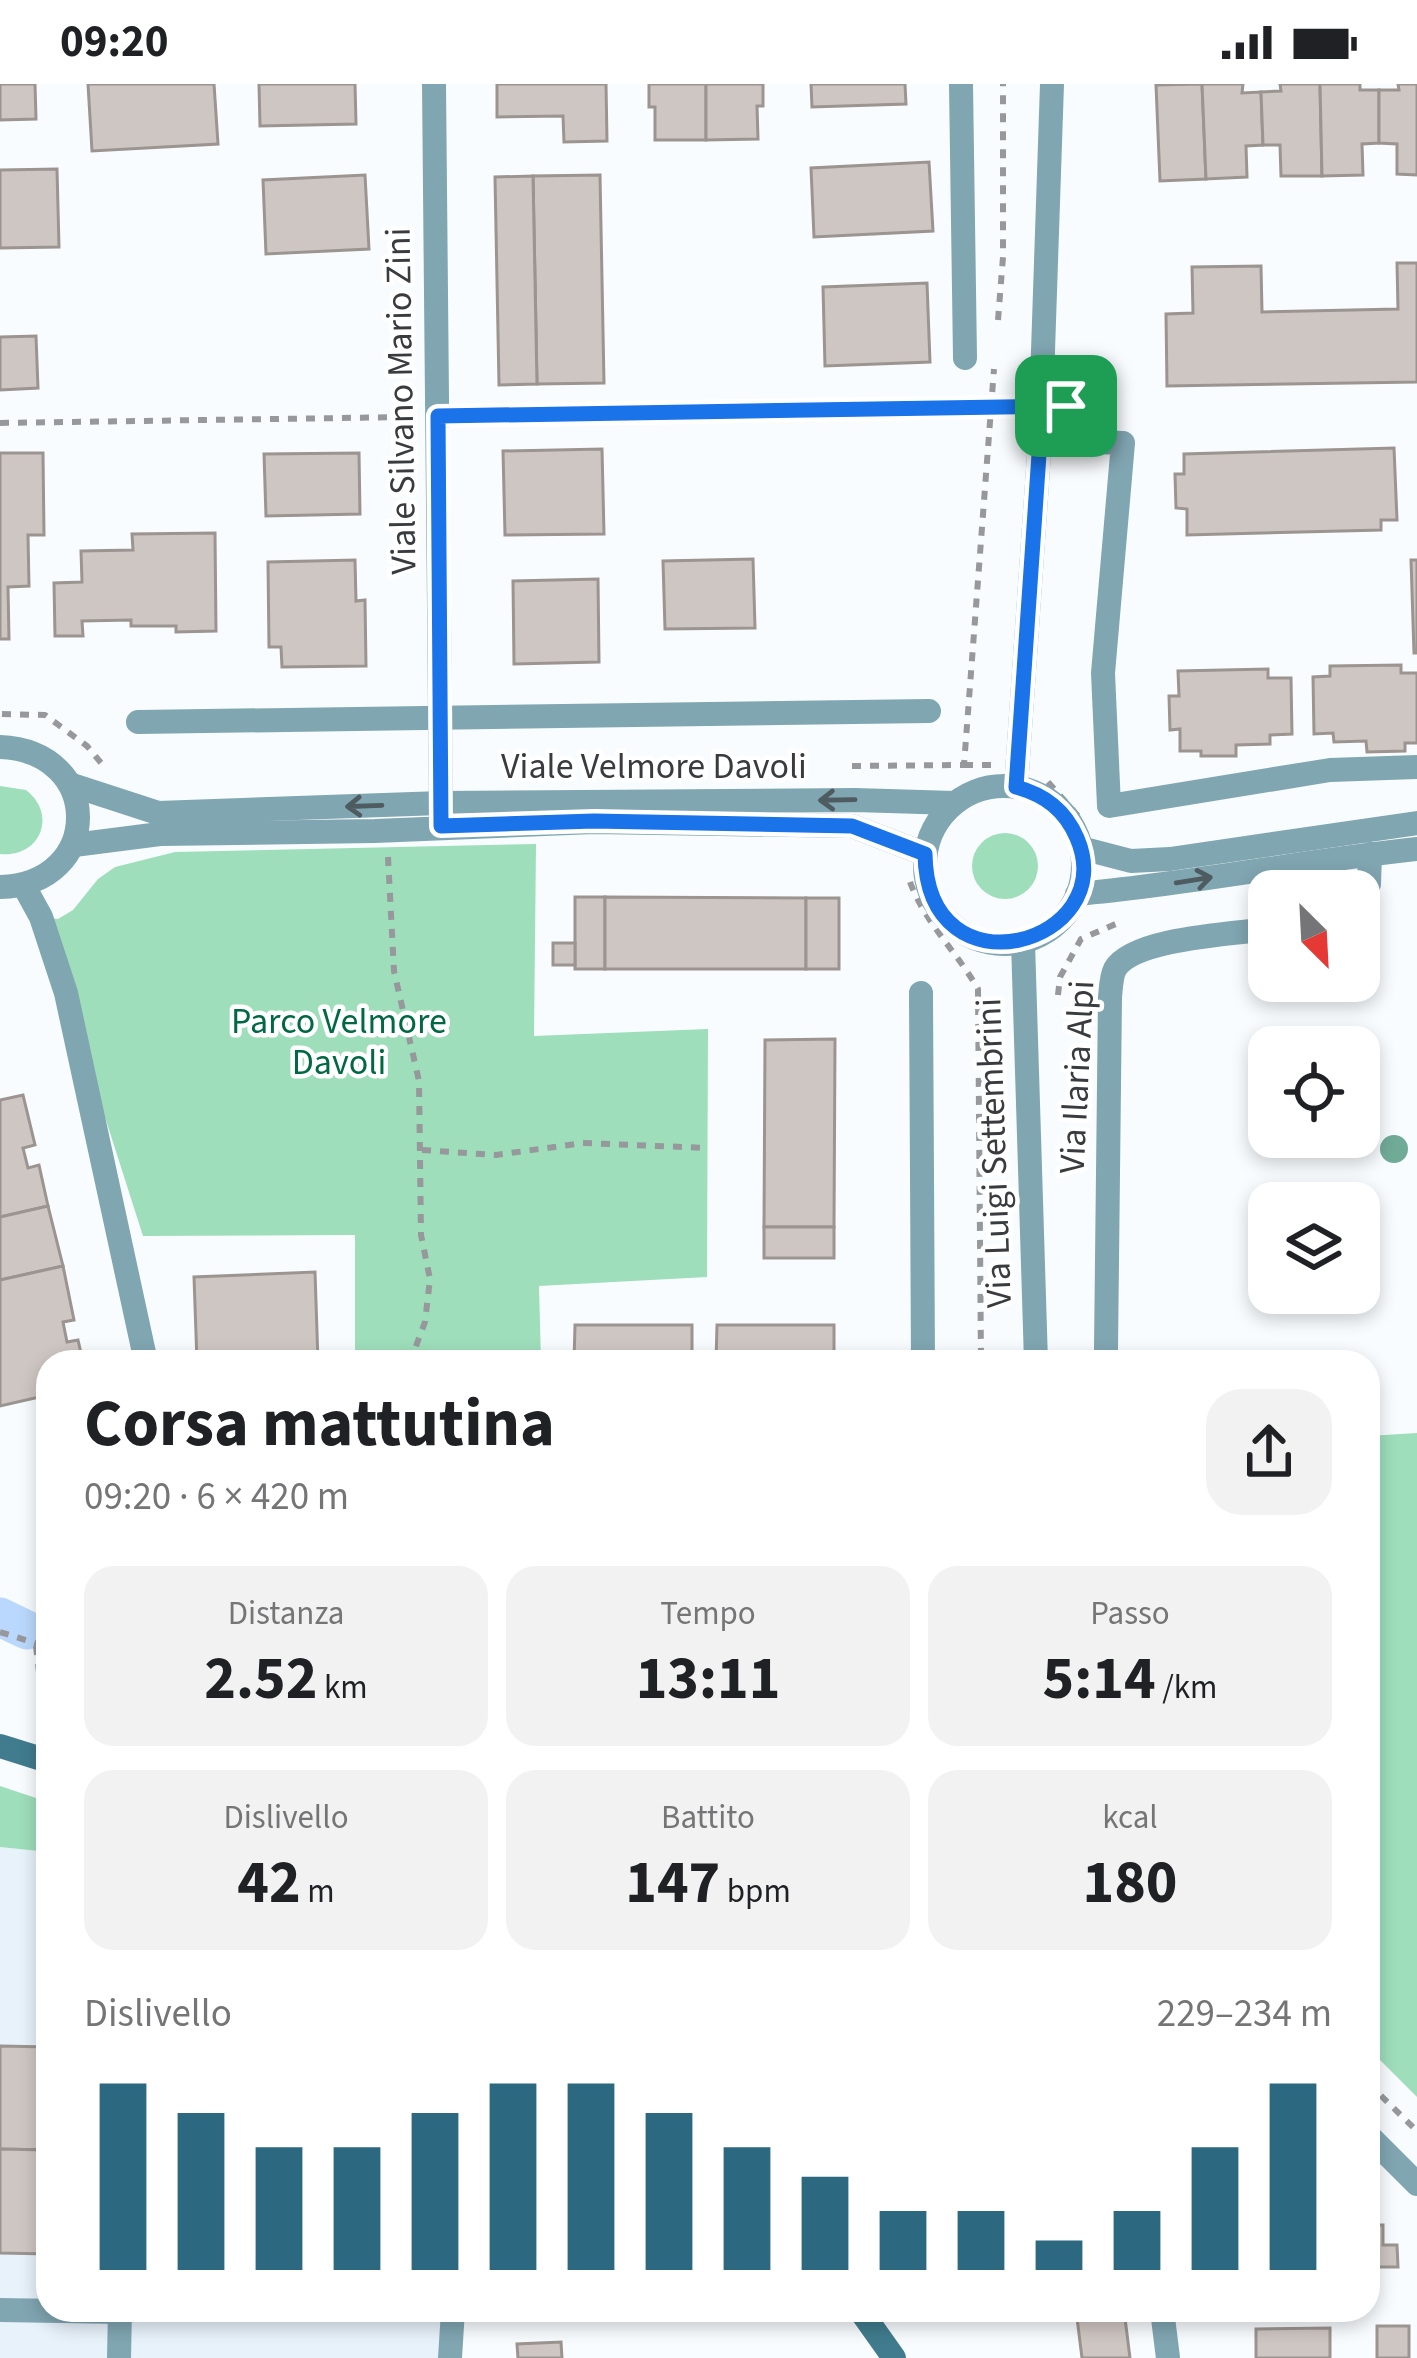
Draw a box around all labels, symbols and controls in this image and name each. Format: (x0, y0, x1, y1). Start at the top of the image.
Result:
text: 09:20 (60, 10, 169, 74)
street label: Viale Silvano Mario Zini (372, 227, 430, 575)
pin (1015, 355, 1117, 457)
icon: arrive (1033, 373, 1099, 439)
street label: Viale Velmore Davoli (501, 741, 807, 792)
one-way arrow (818, 789, 857, 811)
one-way arrow (345, 795, 384, 818)
one-way arrow (1173, 868, 1212, 891)
north arrow (1248, 870, 1380, 1002)
map controls (1248, 870, 1380, 1314)
street label: Via Ilaria Alpi (1046, 979, 1108, 1175)
park label: Parco Velmore Davoli (231, 996, 447, 1088)
street label: Via Luigi Settembrini (963, 997, 1025, 1309)
button: locate (1248, 1026, 1380, 1158)
button: layers (1248, 1182, 1380, 1314)
text: Corsa mattutina (84, 1377, 555, 1471)
button: share (1206, 1389, 1332, 1515)
text: 09:20 · 6 × 420 m (84, 1469, 349, 1525)
text: Distanza (228, 1590, 344, 1637)
text: Tempo (660, 1590, 756, 1637)
text: Passo (1090, 1590, 1170, 1637)
text: 2.52 (204, 1637, 317, 1722)
text: 13:11 (636, 1637, 780, 1722)
text: 5:14 (1043, 1637, 1156, 1722)
text: km (317, 1664, 368, 1711)
text: /km (1156, 1664, 1217, 1711)
text: Dislivello (223, 1794, 349, 1841)
text: Battito (661, 1794, 755, 1841)
text: kcal (1102, 1794, 1158, 1841)
text: 42 (237, 1841, 301, 1926)
text: 147 (625, 1841, 720, 1926)
text: 180 (1082, 1841, 1178, 1926)
text: m (301, 1868, 335, 1915)
text: bpm (720, 1868, 791, 1915)
text: Dislivello (84, 1986, 232, 2042)
text: 229–234 m (1157, 1986, 1332, 2042)

